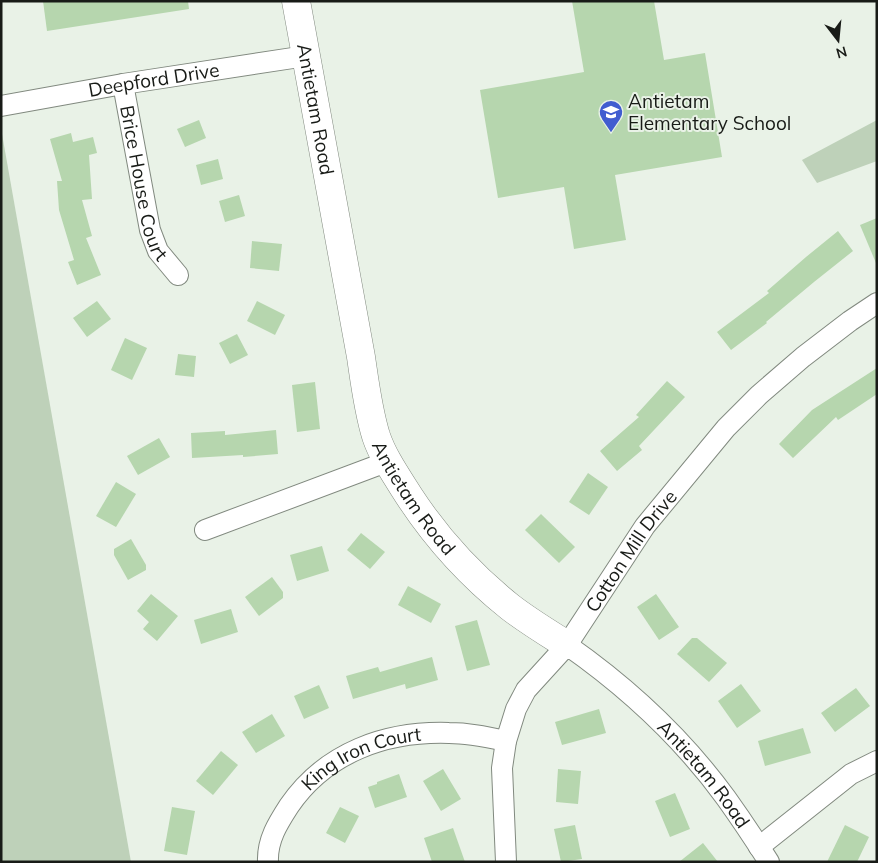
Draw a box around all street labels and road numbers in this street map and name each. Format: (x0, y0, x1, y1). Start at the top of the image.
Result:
street label: Antietam Road (292, 42, 340, 177)
street label: Deepford Drive (86, 57, 221, 102)
street label: Brice House Court (115, 103, 173, 266)
street label: Antietam Road (367, 437, 461, 560)
street label: Cotton Mill Drive (580, 485, 682, 617)
street label: Antietam Road (653, 715, 755, 833)
street label: King Iron Court (296, 722, 422, 795)

